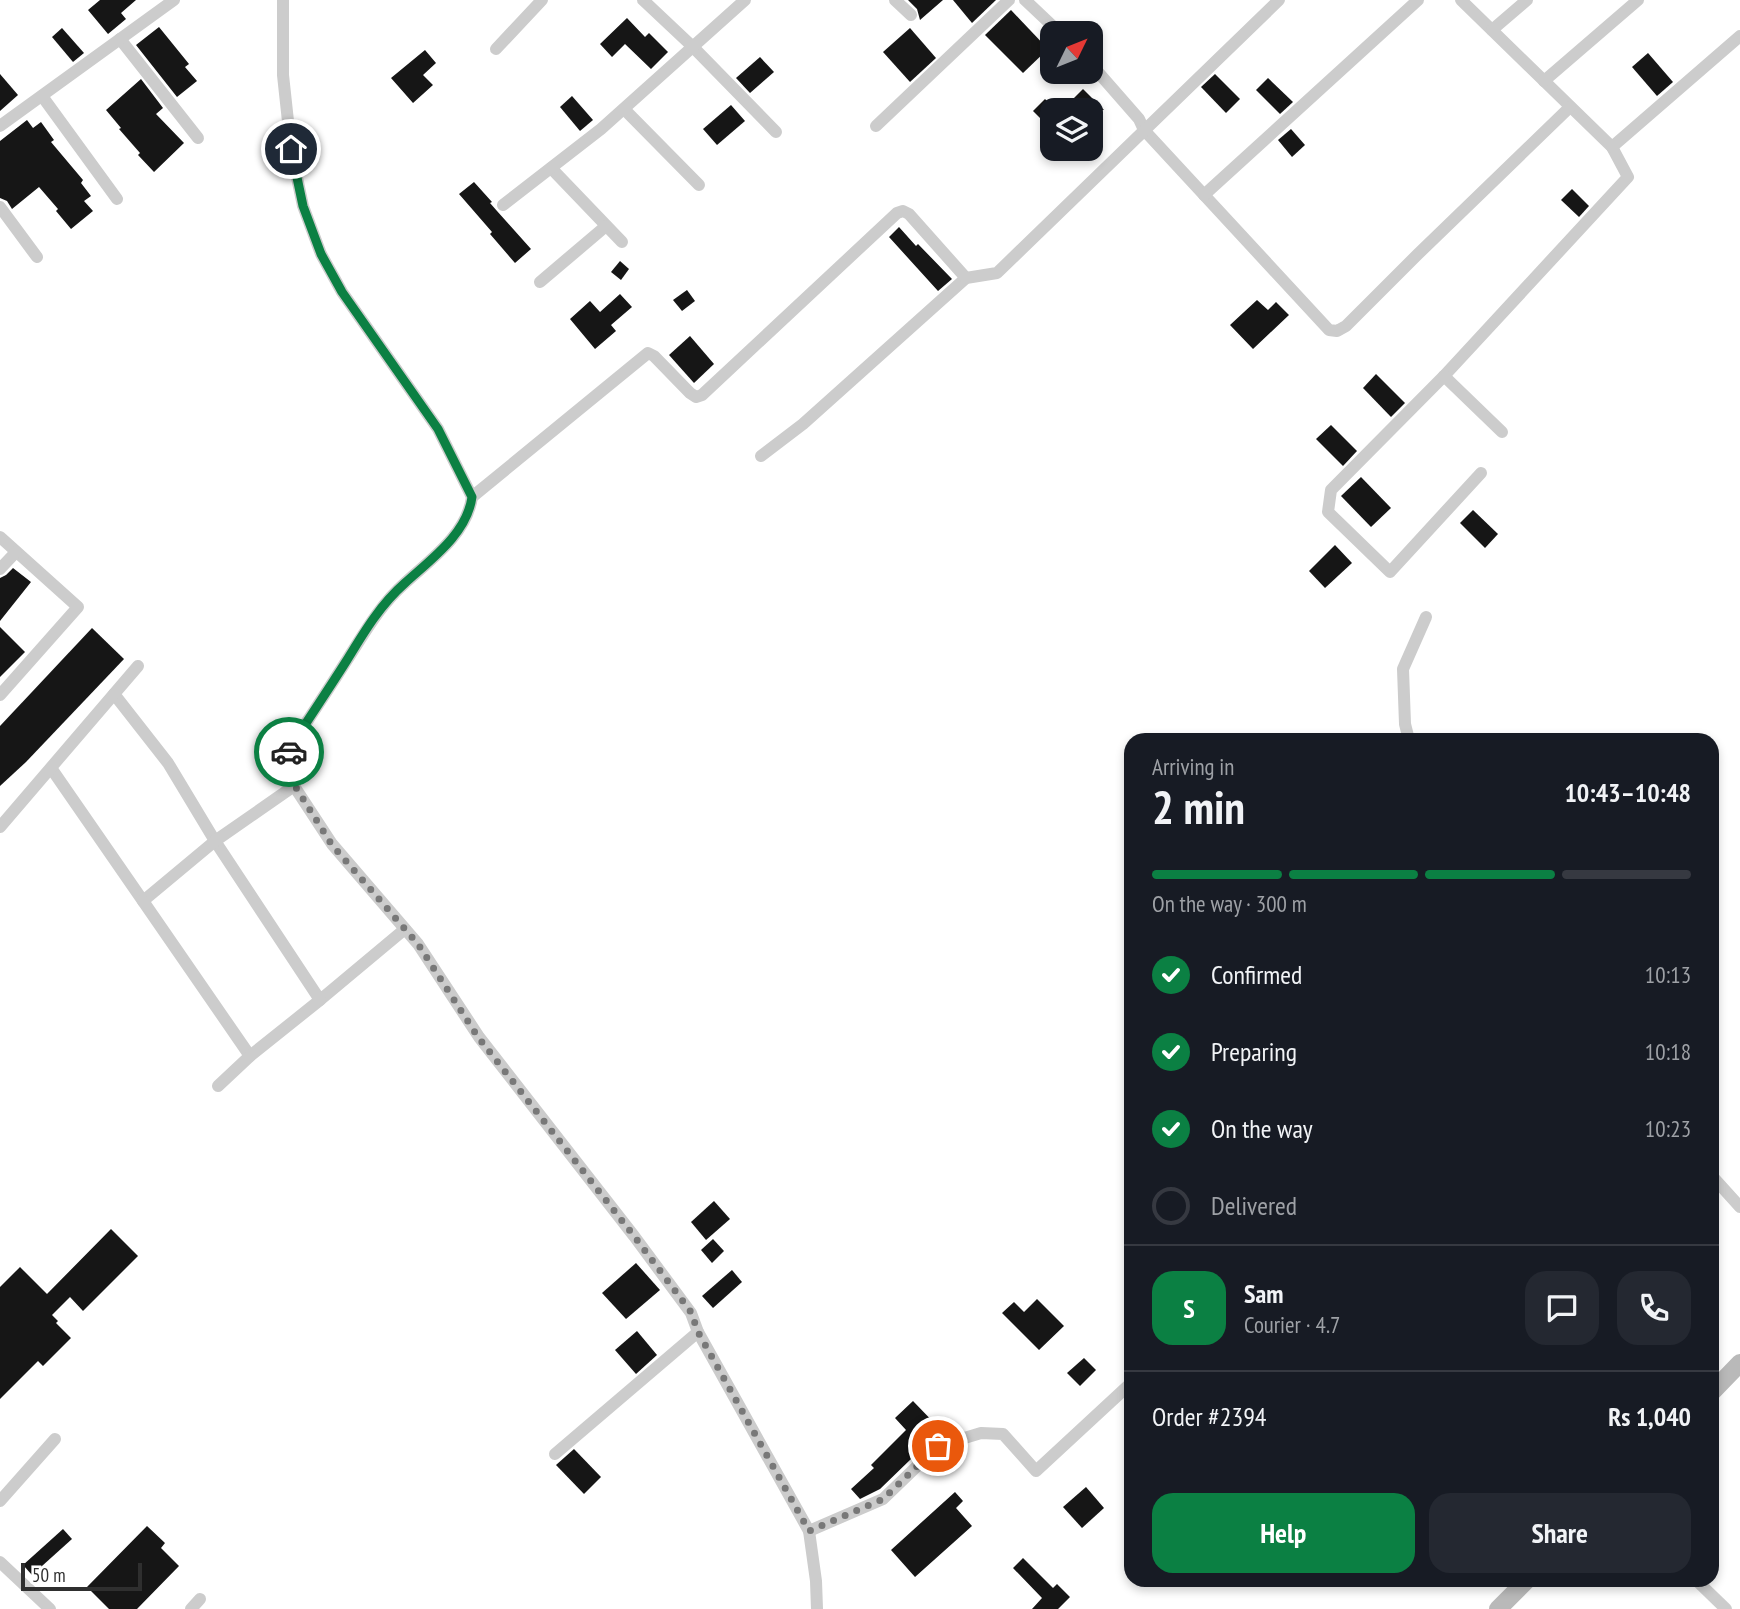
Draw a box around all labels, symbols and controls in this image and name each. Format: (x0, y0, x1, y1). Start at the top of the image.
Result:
north arrow (1040, 21, 1102, 84)
map controls (1040, 21, 1103, 161)
button: layers (1040, 98, 1103, 161)
pin (261, 119, 321, 179)
icon: home (272, 130, 310, 168)
courier (254, 717, 324, 787)
icon: car (270, 733, 308, 771)
text: Arriving in (1152, 752, 1234, 781)
text: 10:43–10:48 (1564, 776, 1691, 809)
text: 2 min (1152, 777, 1245, 837)
text: On the way · 300 m (1152, 889, 1307, 918)
icon: check (1152, 956, 1190, 994)
text: Confirmed (1211, 958, 1302, 991)
text: 10:13 (1645, 960, 1691, 989)
icon: check (1152, 1033, 1190, 1071)
text: Preparing (1211, 1035, 1297, 1068)
text: 10:18 (1645, 1037, 1691, 1066)
icon: check (1152, 1110, 1190, 1148)
text: On the way (1211, 1112, 1313, 1145)
text: 10:23 (1645, 1114, 1691, 1143)
text: Delivered (1211, 1189, 1297, 1222)
button: chat (1525, 1271, 1599, 1345)
button: phone (1617, 1271, 1691, 1345)
text: Sam (1244, 1277, 1283, 1310)
text: S (1183, 1292, 1195, 1325)
text: Courier · 4.7 (1244, 1310, 1340, 1339)
text: Order #2394 (1152, 1400, 1267, 1433)
text: Rs 1,040 (1608, 1400, 1691, 1433)
pin (908, 1416, 968, 1476)
icon: bag (919, 1427, 957, 1465)
button: Help (1152, 1493, 1415, 1573)
button: Share (1429, 1493, 1691, 1573)
scale bar (21, 1560, 142, 1592)
text: 50 m (32, 1563, 66, 1587)

